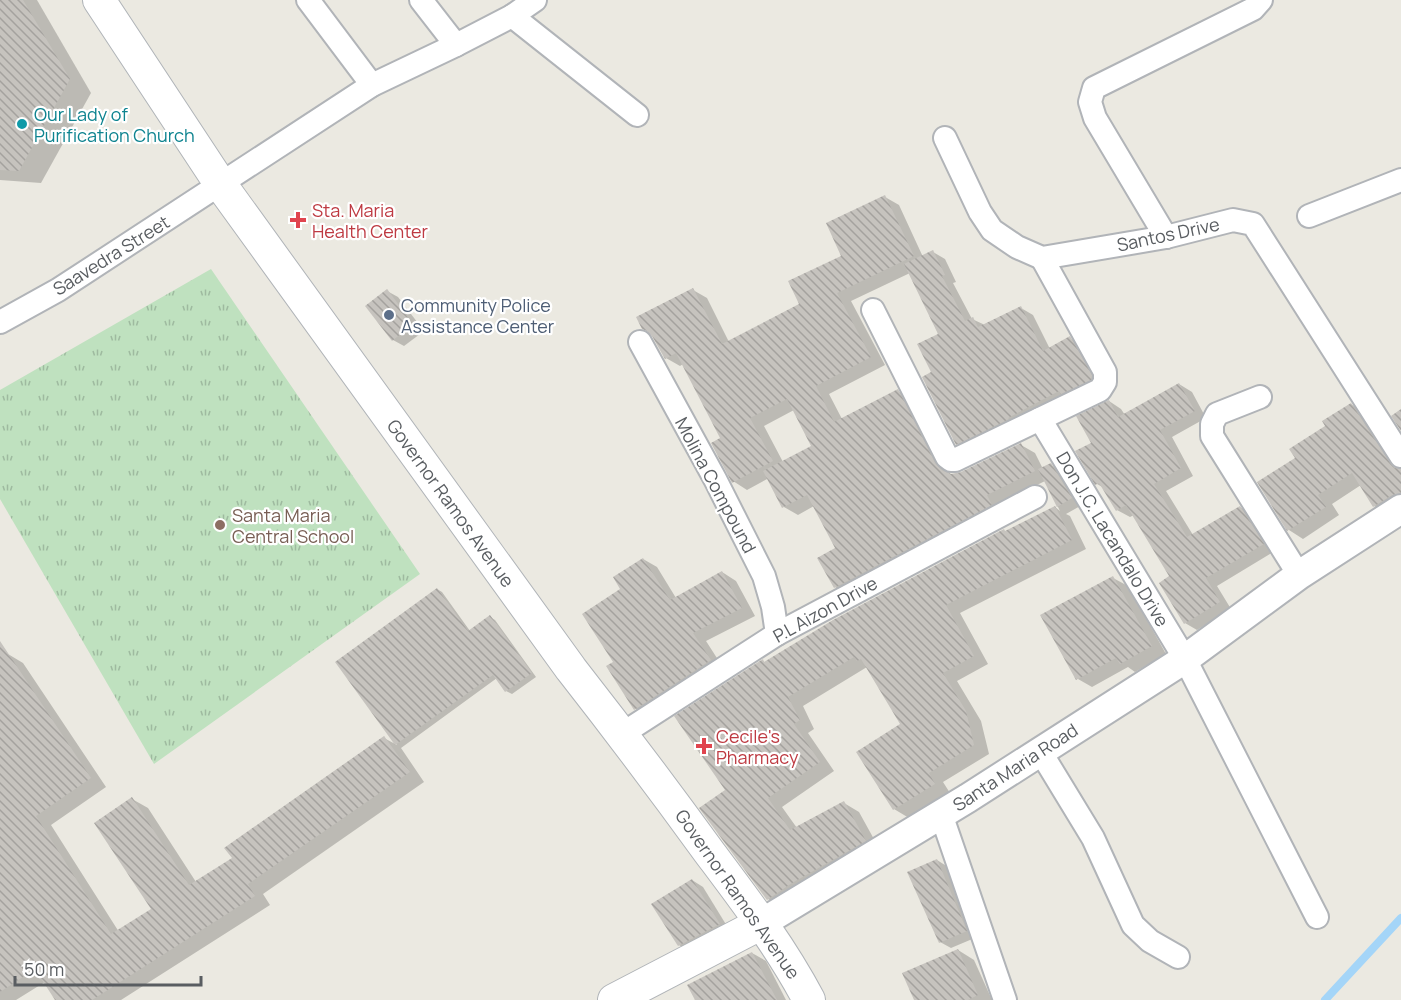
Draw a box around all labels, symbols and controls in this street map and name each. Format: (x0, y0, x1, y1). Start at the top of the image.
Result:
place label: Our Lady of Purification Church (34, 102, 195, 147)
marker: Our Lady of Purification Church (15, 117, 29, 131)
place label: Sta. Maria Health Center (312, 198, 429, 243)
street label: Saavedra Street (48, 210, 174, 300)
marker: Sta. Maria Health Center (289, 211, 307, 229)
street label: Santos Drive (1114, 211, 1222, 257)
place label: Community Police Assistance Center (401, 293, 555, 338)
marker: Community Police Assistance Center (382, 308, 396, 322)
street label: Molina Compound (670, 413, 762, 557)
street label: Governor Ramos Avenue (382, 414, 520, 592)
street label: Don J.C. Lacandalo Drive (1051, 447, 1175, 631)
place label: Santa Maria Central School (232, 503, 354, 548)
marker: Santa Maria Central School (213, 518, 227, 532)
street label: P.L Aizon Drive (769, 570, 881, 648)
street label: Santa Maria Road (948, 718, 1082, 816)
place label: Cecile's Pharmacy (716, 724, 799, 769)
marker: Cecile's Pharmacy (697, 739, 711, 753)
street label: Governor Ramos Avenue (670, 804, 806, 984)
scale bar (15, 949, 201, 987)
text: 50 m (24, 957, 64, 981)

